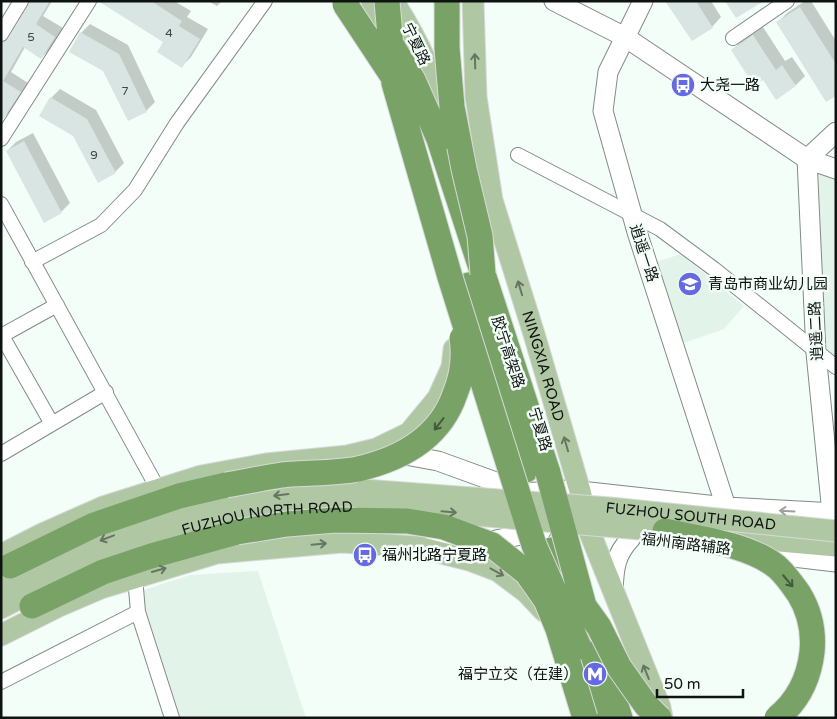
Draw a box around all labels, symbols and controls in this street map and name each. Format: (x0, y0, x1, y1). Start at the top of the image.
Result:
street label: 宁夏路 (398, 20, 434, 68)
house number: 4 (165, 26, 173, 40)
house number: 5 (27, 30, 35, 44)
one-way arrow (471, 53, 480, 69)
bus stop icon: 大尧一路 (670, 72, 696, 98)
place label: 大尧一路 (700, 76, 760, 94)
house number: 7 (121, 84, 129, 98)
house number: 9 (90, 148, 98, 162)
street label: 逍遥一路 (626, 222, 662, 284)
school or university icon: 青岛市商业幼儿园 (677, 271, 703, 297)
place label: 青岛市商业幼儿园 (708, 275, 828, 293)
one-way arrow (514, 281, 524, 297)
street label: 逍遥二路 (805, 301, 827, 361)
street label: NINGXIA ROAD (518, 309, 568, 423)
street label: 胶宁高架路 (488, 314, 528, 390)
street label: 宁夏路 (525, 405, 555, 453)
one-way arrow (433, 417, 444, 430)
one-way arrow (560, 436, 570, 452)
one-way arrow (273, 490, 289, 500)
street label: FUZHOU NORTH ROAD (179, 498, 353, 539)
street label: FUZHOU SOUTH ROAD (605, 499, 777, 534)
one-way arrow (779, 506, 795, 515)
one-way arrow (441, 507, 457, 517)
street label: 福州南路辅路 (640, 530, 732, 558)
one-way arrow (99, 534, 115, 543)
one-way arrow (311, 539, 327, 549)
bus stop icon: 福州北路宁夏路 (352, 542, 378, 568)
place label: 福州北路宁夏路 (382, 546, 487, 564)
one-way arrow (151, 564, 167, 574)
one-way arrow (490, 568, 504, 578)
one-way arrow (783, 574, 794, 587)
metro station icon: 福宁立交（在建） (582, 661, 608, 687)
place label: 福宁立交（在建） (458, 665, 578, 683)
one-way arrow (641, 665, 650, 680)
scale bar (657, 666, 743, 698)
text: 50 m (664, 675, 701, 693)

